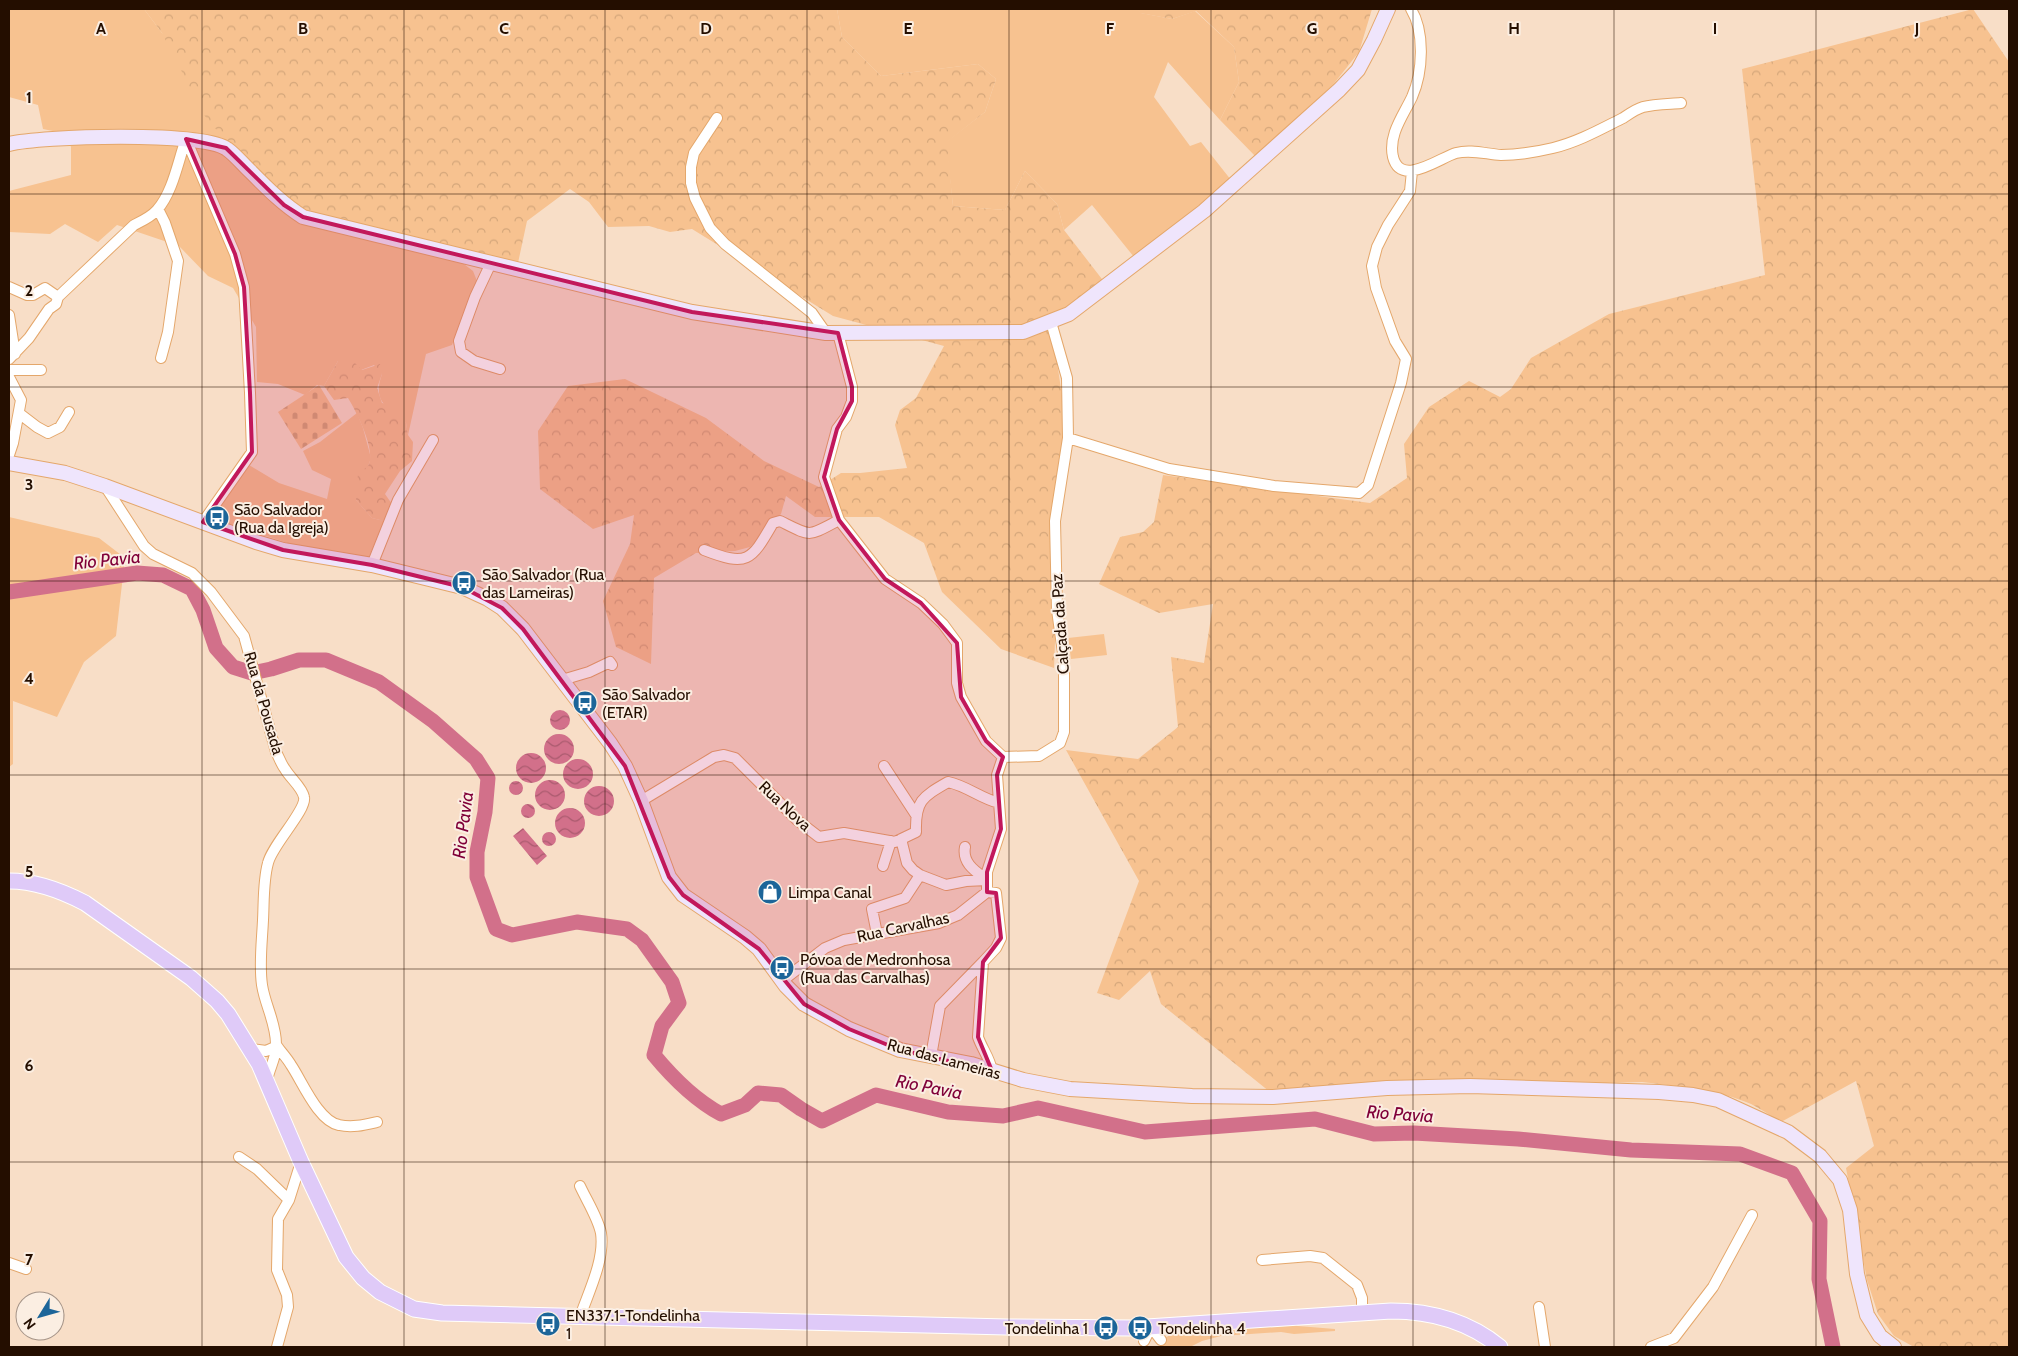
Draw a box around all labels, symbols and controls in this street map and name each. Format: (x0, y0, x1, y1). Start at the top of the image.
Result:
text: A (96, 19, 106, 38)
text: B (298, 19, 308, 38)
text: C (499, 19, 509, 38)
text: D (700, 19, 712, 38)
text: E (903, 19, 913, 38)
text: F (1106, 19, 1115, 38)
text: G (1307, 19, 1317, 38)
text: H (1508, 19, 1520, 38)
text: I (1713, 19, 1717, 38)
text: J (1914, 19, 1919, 38)
text: 1 (26, 88, 32, 107)
text: 2 (25, 281, 33, 300)
text: 3 (25, 475, 33, 494)
place label: São Salvador (Rua da Igreja) (234, 500, 329, 537)
bus stop icon: São Salvador (Rua da Igreja) (204, 505, 230, 531)
water label: Rio Pavia (72, 546, 142, 574)
place label: São Salvador (Rua das Lameiras) (482, 565, 605, 602)
bus stop icon: São Salvador (Rua das Lameiras) (451, 570, 477, 596)
street label: Calçada da Paz (1047, 573, 1073, 675)
street label: Rua da Pousada (240, 649, 288, 757)
text: 4 (24, 669, 34, 688)
place label: São Salvador (ETAR) (602, 685, 691, 722)
bus stop icon: São Salvador (ETAR) (572, 690, 598, 716)
street label: Rua Nova (755, 777, 815, 835)
water label: Rio Pavia (448, 790, 478, 860)
text: 5 (25, 862, 33, 881)
shop icon: Limpa Canal (757, 879, 783, 905)
place label: Limpa Canal (788, 883, 872, 902)
street label: Rua Carvalhas (855, 908, 951, 946)
place label: Póvoa de Medronhosa (Rua das Carvalhas) (800, 950, 951, 987)
bus stop icon: Póvoa de Medronhosa (Rua das Carvalhas) (769, 955, 795, 981)
street label: Rua das Lameiras (885, 1035, 1003, 1083)
text: 6 (25, 1056, 34, 1075)
water label: Rio Pavia (894, 1070, 964, 1104)
water label: Rio Pavia (1366, 1101, 1434, 1127)
text: 7 (25, 1250, 34, 1269)
north arrow (15, 1291, 65, 1341)
place label: EN337.1-Tondelinha 1 (566, 1306, 700, 1343)
bus stop icon: EN337.1-Tondelinha 1 (535, 1311, 561, 1337)
text: N (19, 1314, 40, 1333)
bus stop icon: Tondelinha 1 (1093, 1315, 1119, 1341)
bus stop icon: Tondelinha 4 (1127, 1315, 1153, 1341)
place label: Tondelinha 1 (1005, 1319, 1088, 1338)
place label: Tondelinha 4 (1158, 1319, 1245, 1338)

